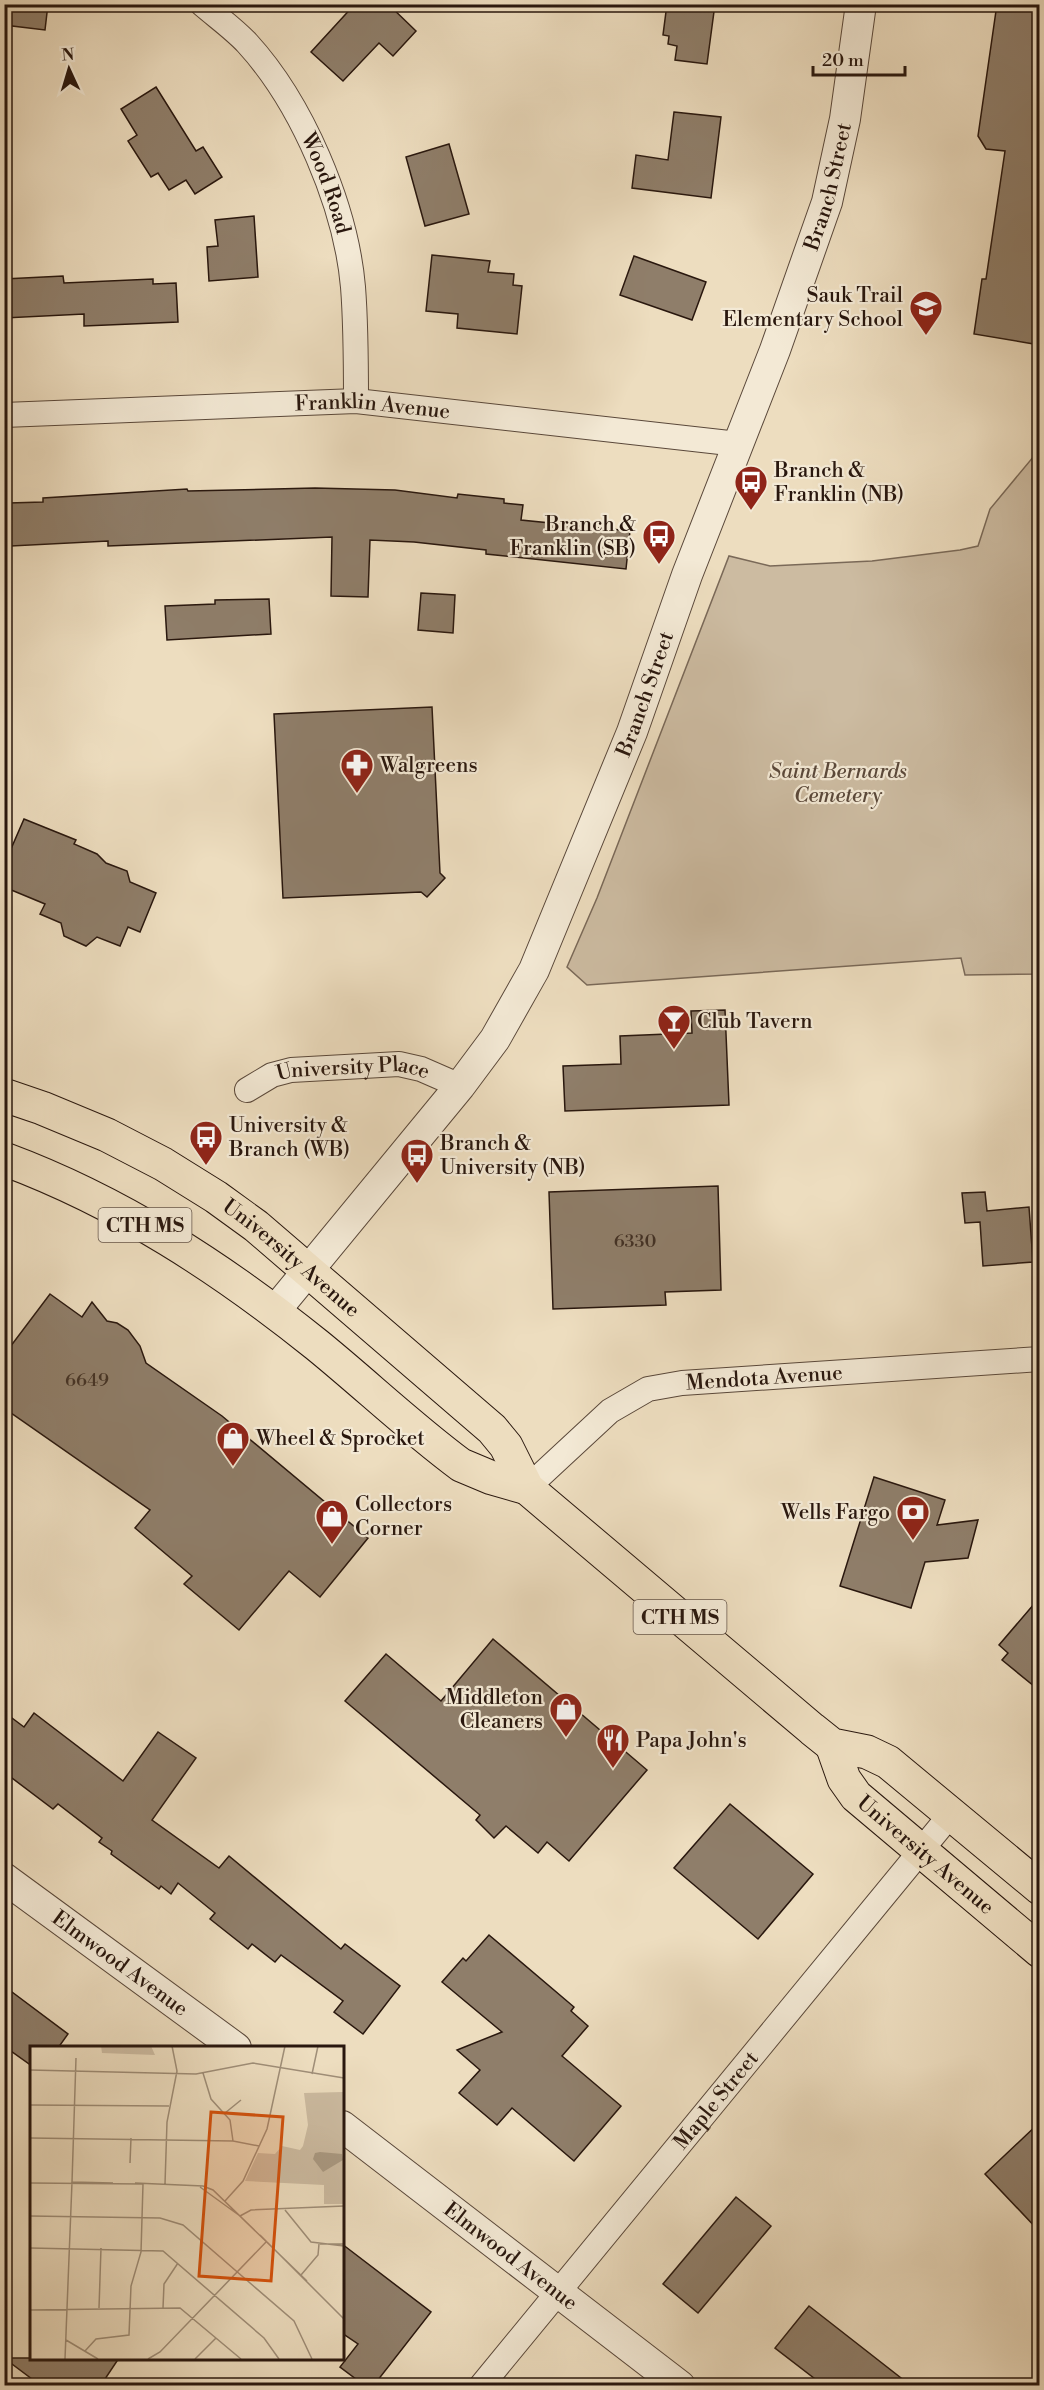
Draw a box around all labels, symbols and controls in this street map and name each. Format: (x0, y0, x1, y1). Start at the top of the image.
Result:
north arrow (39, 39, 99, 99)
scale bar (813, 39, 904, 77)
text: N (61, 45, 75, 65)
text: 20 m (822, 49, 864, 72)
street label: Branch Street (799, 120, 858, 255)
street label: Wood Road (294, 128, 356, 237)
place label: Sauk Trail Elementary School (723, 283, 903, 333)
school or university icon: Sauk Trail Elementary School (908, 289, 944, 336)
street label: Franklin Avenue (294, 389, 451, 426)
place label: Branch & Franklin (NB) (773, 458, 904, 508)
bus stop icon: Branch & Franklin (NB) (733, 464, 769, 511)
place label: Branch & Franklin (SB) (510, 512, 636, 562)
bus stop icon: Branch & Franklin (SB) (641, 518, 677, 565)
street label: Branch Street (611, 628, 680, 762)
pharmacy icon: Walgreens (339, 747, 375, 794)
place label: Walgreens (379, 753, 478, 779)
park label: Saint Bernards Cemetery (769, 759, 907, 809)
bar icon: Club Tavern (656, 1003, 692, 1050)
place label: Club Tavern (697, 1009, 813, 1035)
street label: University Place (273, 1052, 434, 1087)
place label: University & Branch (WB) (228, 1113, 350, 1163)
bus stop icon: University & Branch (WB) (188, 1119, 224, 1166)
place label: Branch & University (NB) (439, 1131, 585, 1181)
bus stop icon: Branch & University (NB) (399, 1137, 435, 1184)
street label: University Avenue (217, 1194, 365, 1324)
road number: CTH MS (98, 1208, 192, 1242)
house number: 6330 (614, 1230, 656, 1253)
street label: Mendota Avenue (685, 1360, 844, 1397)
house number: 6649 (65, 1369, 109, 1392)
shop icon: Wheel & Sprocket (215, 1420, 251, 1467)
place label: Wheel & Sprocket (255, 1426, 425, 1452)
place label: Collectors Corner (355, 1492, 452, 1542)
bank icon: Wells Fargo (895, 1494, 931, 1541)
shop icon: Collectors Corner (314, 1498, 350, 1545)
place label: Wells Fargo (780, 1500, 890, 1526)
road number: CTH MS (634, 1600, 726, 1634)
place label: Middleton Cleaners (445, 1685, 543, 1735)
shop icon: Middleton Cleaners (548, 1691, 584, 1738)
restaurant icon: Papa John's (595, 1722, 631, 1769)
place label: Papa John's (636, 1728, 747, 1754)
street label: University Avenue (851, 1790, 999, 1921)
street label: Elmwood Avenue (46, 1905, 193, 2022)
inset map (30, 2046, 344, 2360)
street label: Maple Street (669, 2046, 765, 2155)
street label: Elmwood Avenue (438, 2197, 583, 2316)

